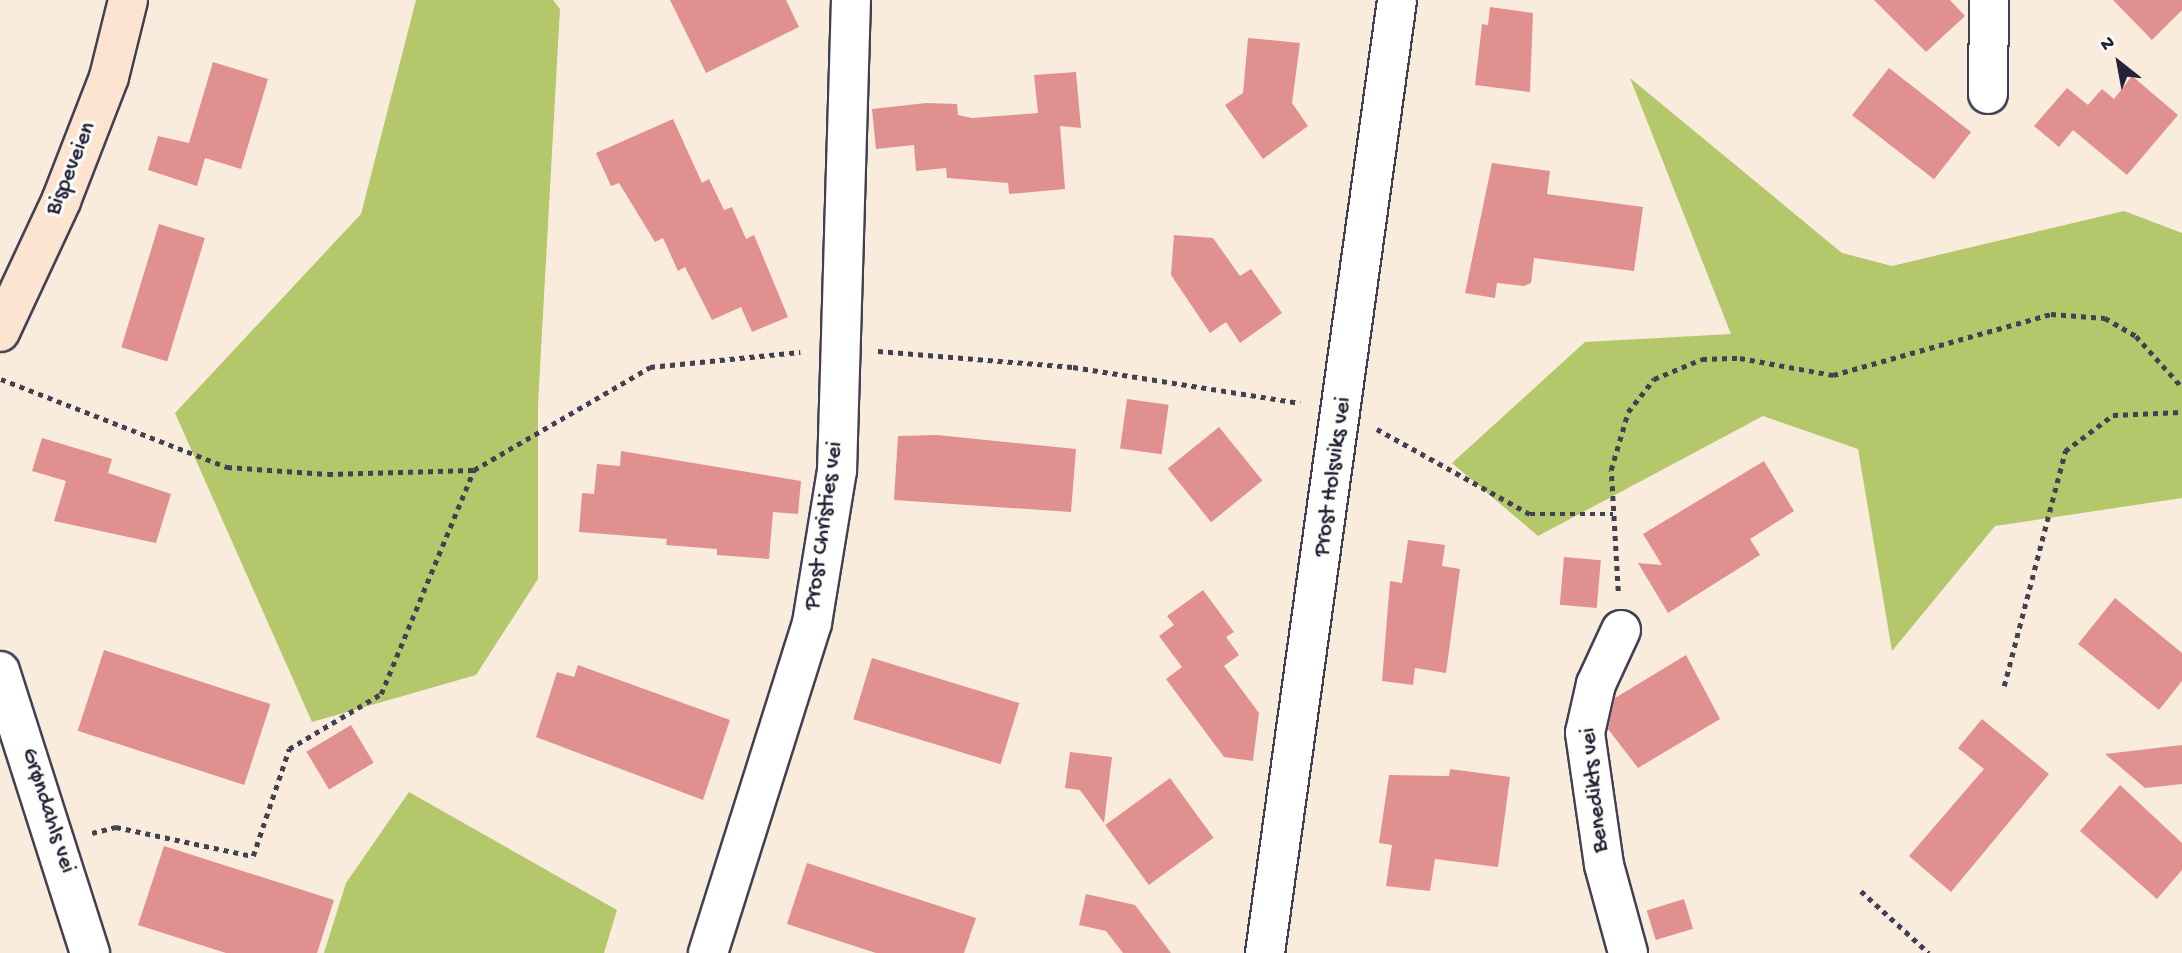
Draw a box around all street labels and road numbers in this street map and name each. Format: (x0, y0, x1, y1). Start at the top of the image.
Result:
street label: Bispeveien (41, 118, 103, 220)
street label: Prost Holsviks vei (1309, 395, 1359, 559)
street label: Prost Christies vei (800, 440, 850, 612)
street label: Benedikts vei (1576, 726, 1616, 854)
street label: Grøndahls vei (14, 745, 80, 877)

